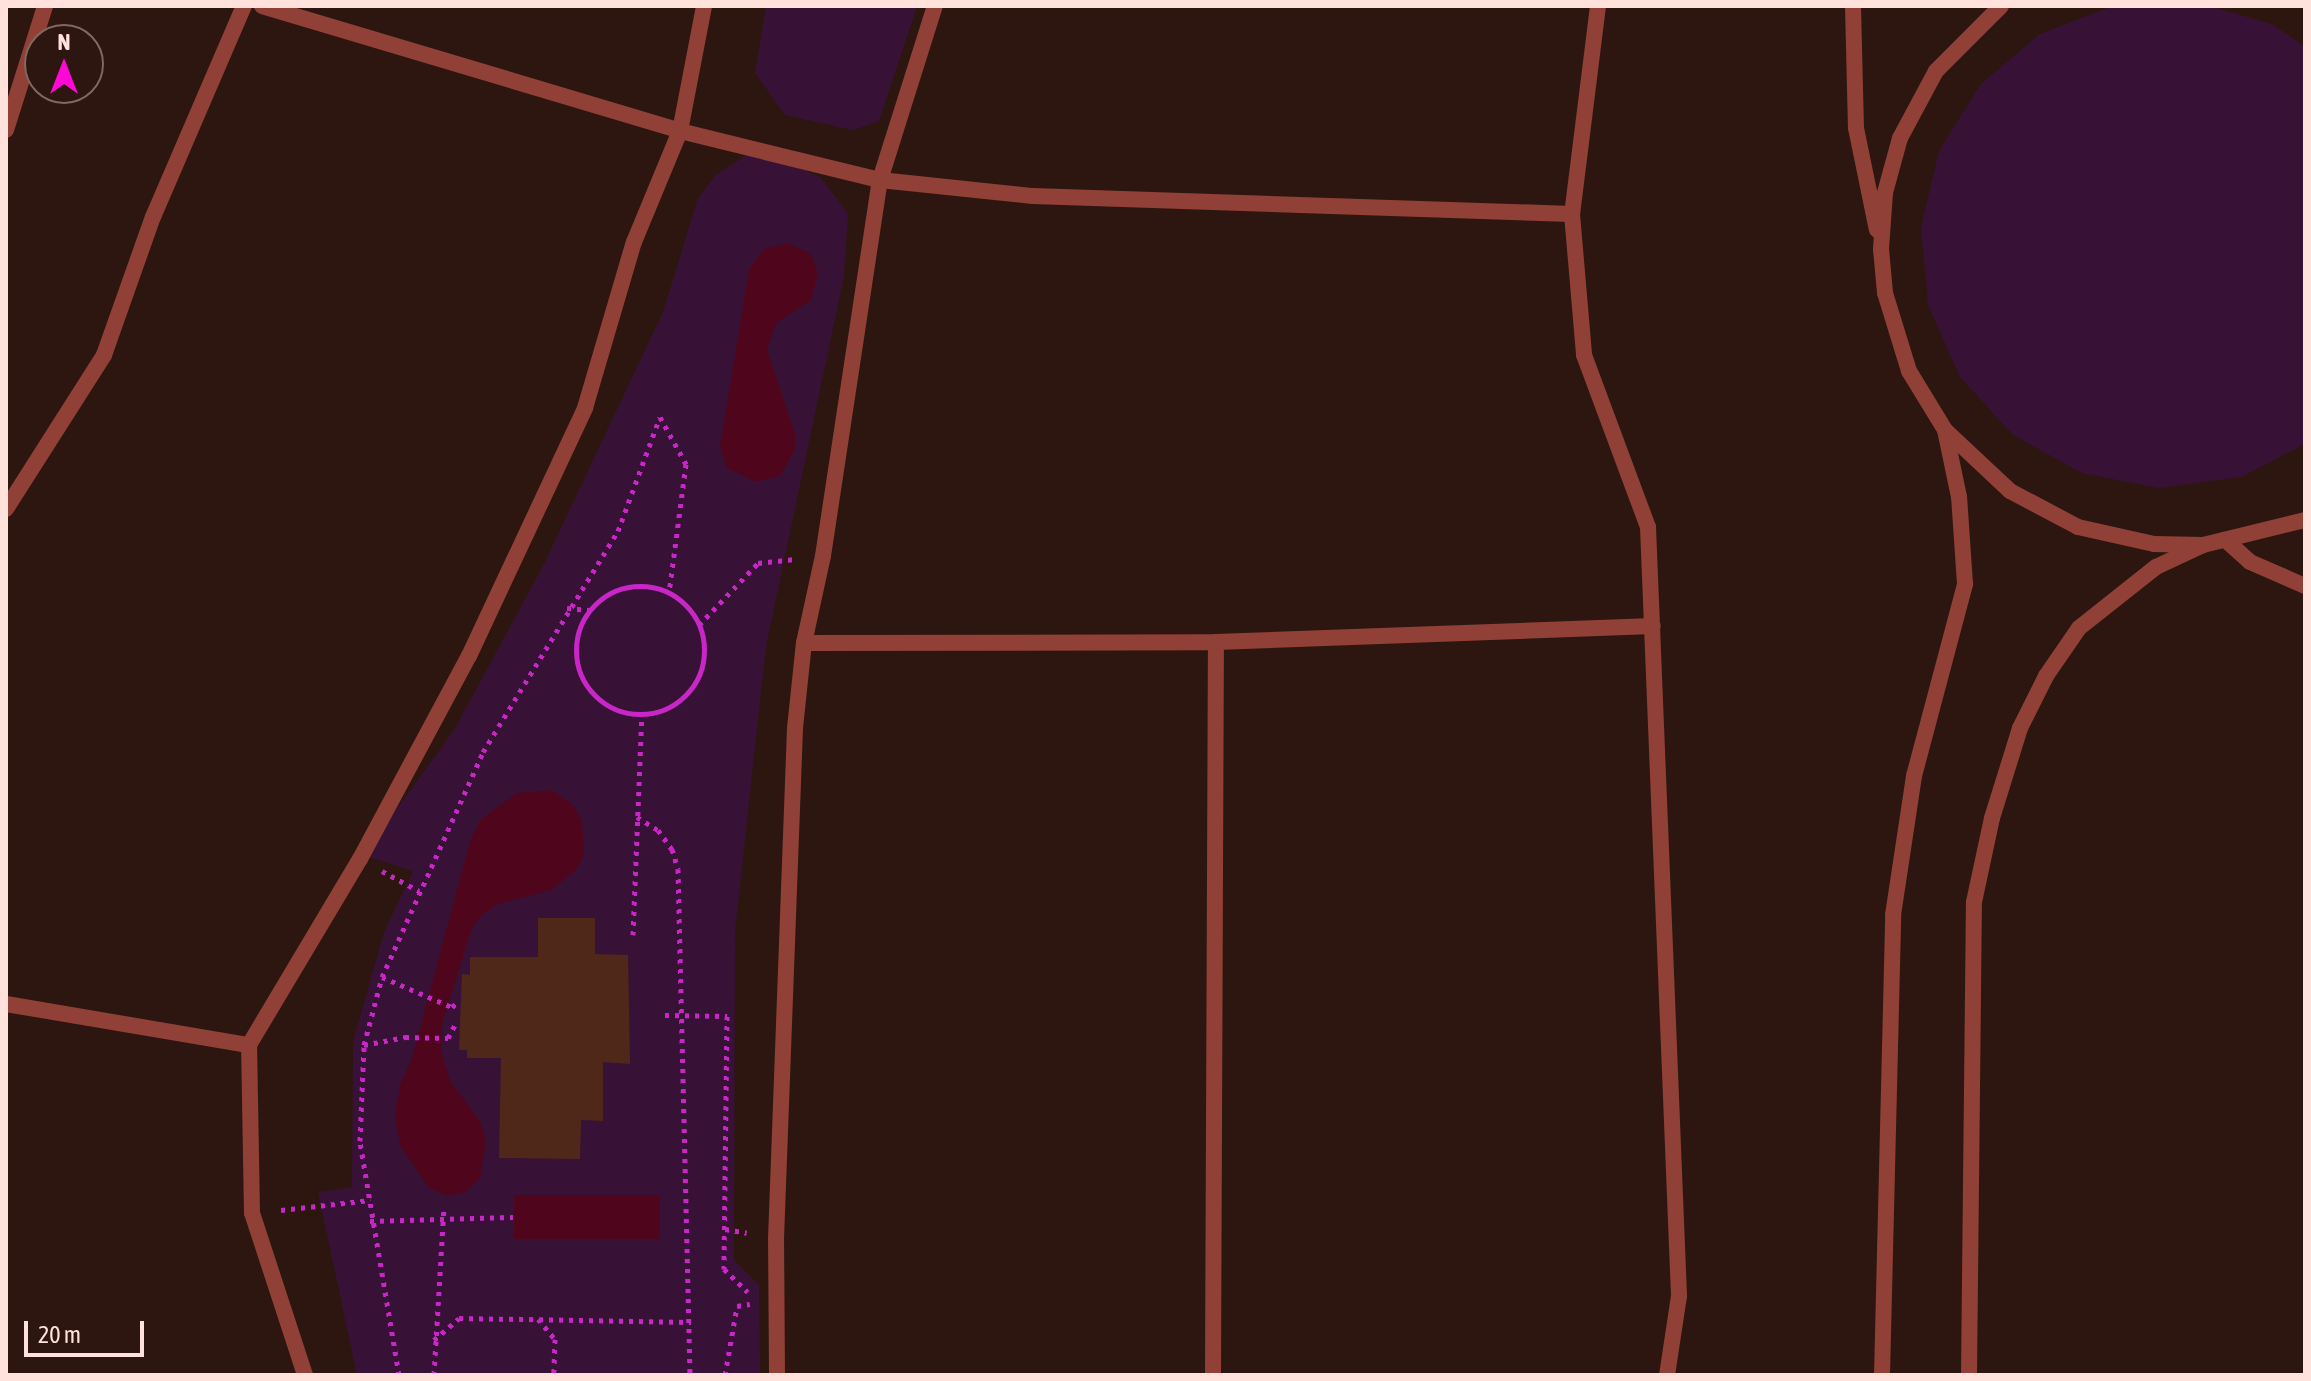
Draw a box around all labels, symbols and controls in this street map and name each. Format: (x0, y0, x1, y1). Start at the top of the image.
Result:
north arrow (24, 24, 104, 104)
text: N (58, 29, 70, 55)
scale bar (28, 1305, 148, 1355)
text: 20 m (38, 1321, 81, 1348)

